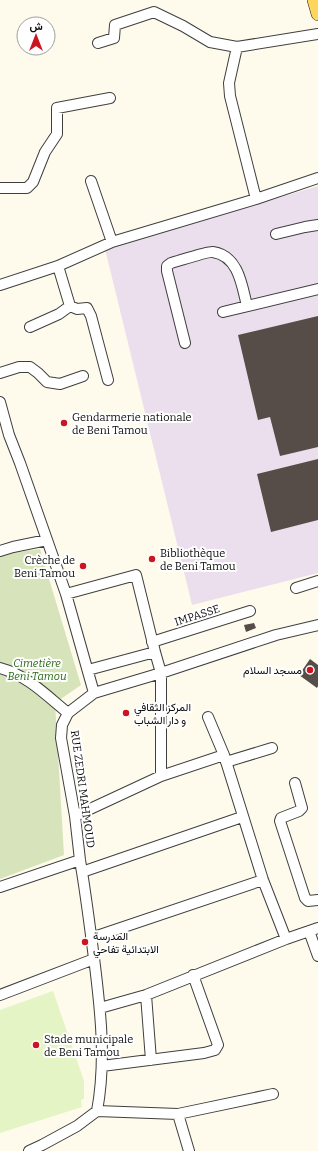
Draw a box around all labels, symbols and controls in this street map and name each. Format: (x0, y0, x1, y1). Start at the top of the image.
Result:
north arrow (16, 16, 56, 56)
text: ش (29, 20, 43, 33)
place label: Gendarmerie nationale de Beni Tamou (72, 411, 192, 437)
marker: Gendarmerie nationale de Beni Tamou (59, 418, 69, 428)
place label: Bibliothèque de Beni Tamou (160, 547, 236, 573)
place label: Crèche de Beni Tamou (14, 554, 75, 580)
marker: Bibliothèque de Beni Tamou (147, 554, 157, 564)
marker: Crèche de Beni Tamou (78, 561, 88, 571)
street label: IMPASSE (173, 602, 222, 629)
park label: Cimetière Beni Tamou (7, 657, 67, 683)
place label: مسجد السلام (243, 664, 302, 678)
marker: مسجد السلام (305, 665, 315, 675)
place label: المركز الثقافي و دار الشباب (134, 701, 191, 727)
marker: المركز الثقافي و دار الشباب (121, 708, 131, 718)
street label: RUE ZEDRI MAHMOUD (68, 729, 97, 849)
place label: المدرسة الابتدائية تفاحي (93, 930, 159, 959)
marker: المدرسة الابتدائية تفاحي (80, 937, 90, 947)
place label: Stade municipale de Beni Tamou (44, 1033, 133, 1059)
marker: Stade municipale de Beni Tamou (31, 1040, 41, 1050)

